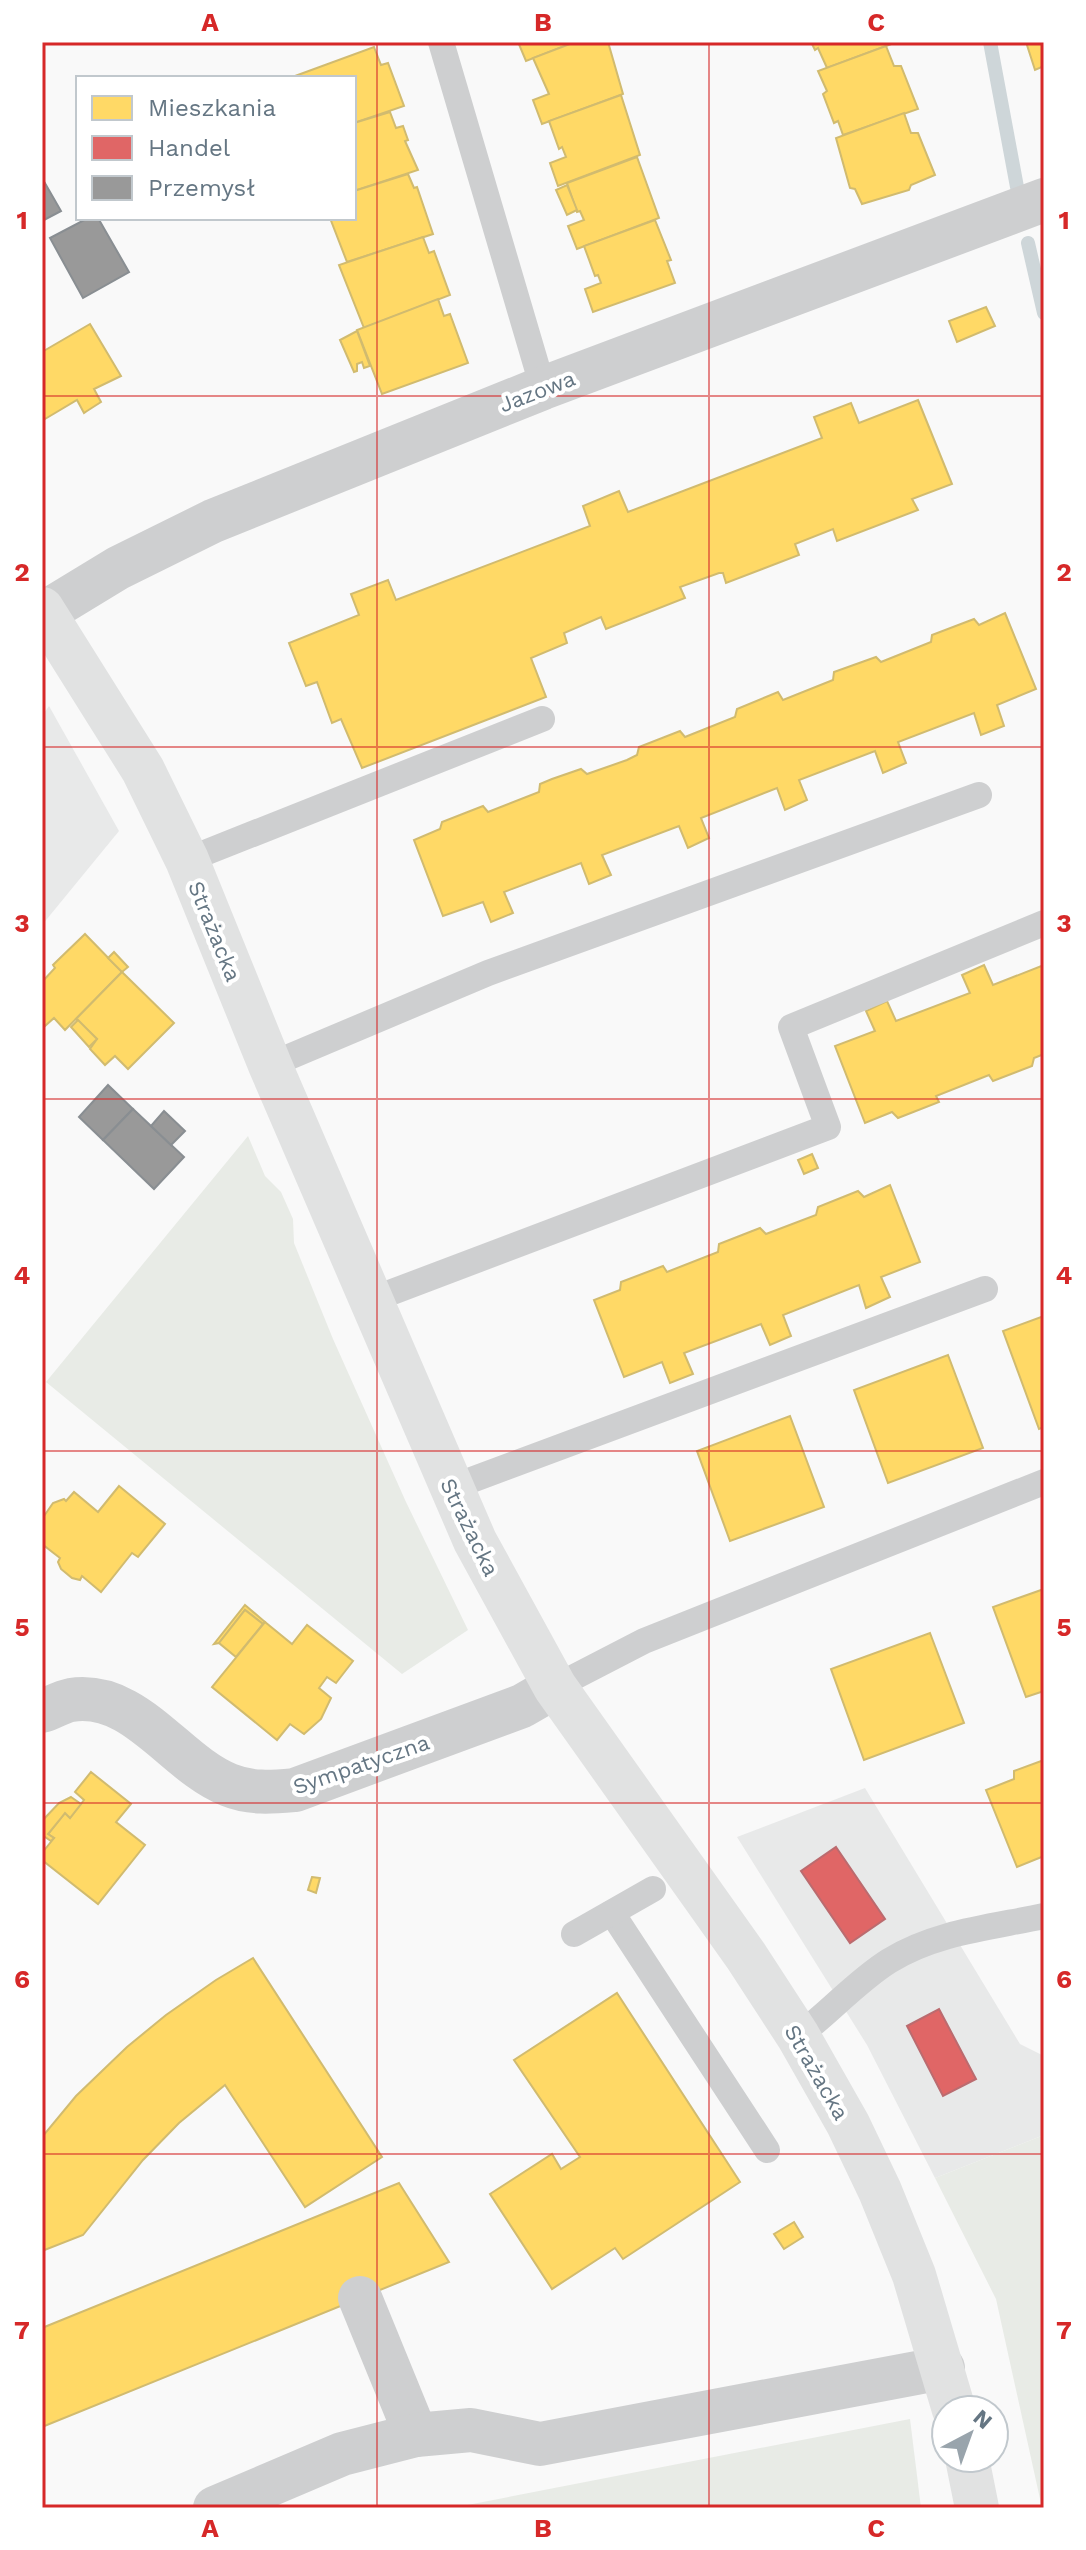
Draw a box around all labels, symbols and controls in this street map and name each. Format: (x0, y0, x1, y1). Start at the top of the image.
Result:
text: A (201, 7, 219, 37)
text: B (534, 7, 552, 37)
text: C (867, 7, 885, 37)
legend (76, 76, 356, 220)
text: Mieszkania (148, 94, 276, 122)
text: Handel (148, 134, 231, 162)
text: Przemysł (148, 174, 255, 202)
text: 1 (16, 205, 28, 235)
text: 1 (1058, 205, 1070, 235)
street label: Jazowa (496, 366, 579, 417)
text: 2 (14, 557, 30, 587)
text: 2 (1056, 557, 1072, 587)
street label: Strażacka (183, 878, 246, 985)
text: 3 (14, 908, 30, 938)
text: 3 (1056, 908, 1072, 938)
text: 4 (14, 1260, 31, 1290)
text: 4 (1056, 1260, 1073, 1290)
street label: Strażacka (435, 1474, 504, 1580)
text: 5 (14, 1612, 30, 1642)
text: 5 (1056, 1612, 1072, 1642)
street label: Sympatyczna (290, 1729, 433, 1799)
text: 6 (14, 1964, 30, 1994)
text: 6 (1056, 1964, 1072, 1994)
street label: Strażacka (779, 2020, 854, 2124)
text: 7 (14, 2315, 30, 2345)
text: 7 (1056, 2315, 1072, 2345)
north arrow (930, 2394, 1010, 2474)
text: N (968, 2404, 997, 2434)
text: A (201, 2513, 219, 2543)
text: B (534, 2513, 552, 2543)
text: C (867, 2513, 885, 2543)

